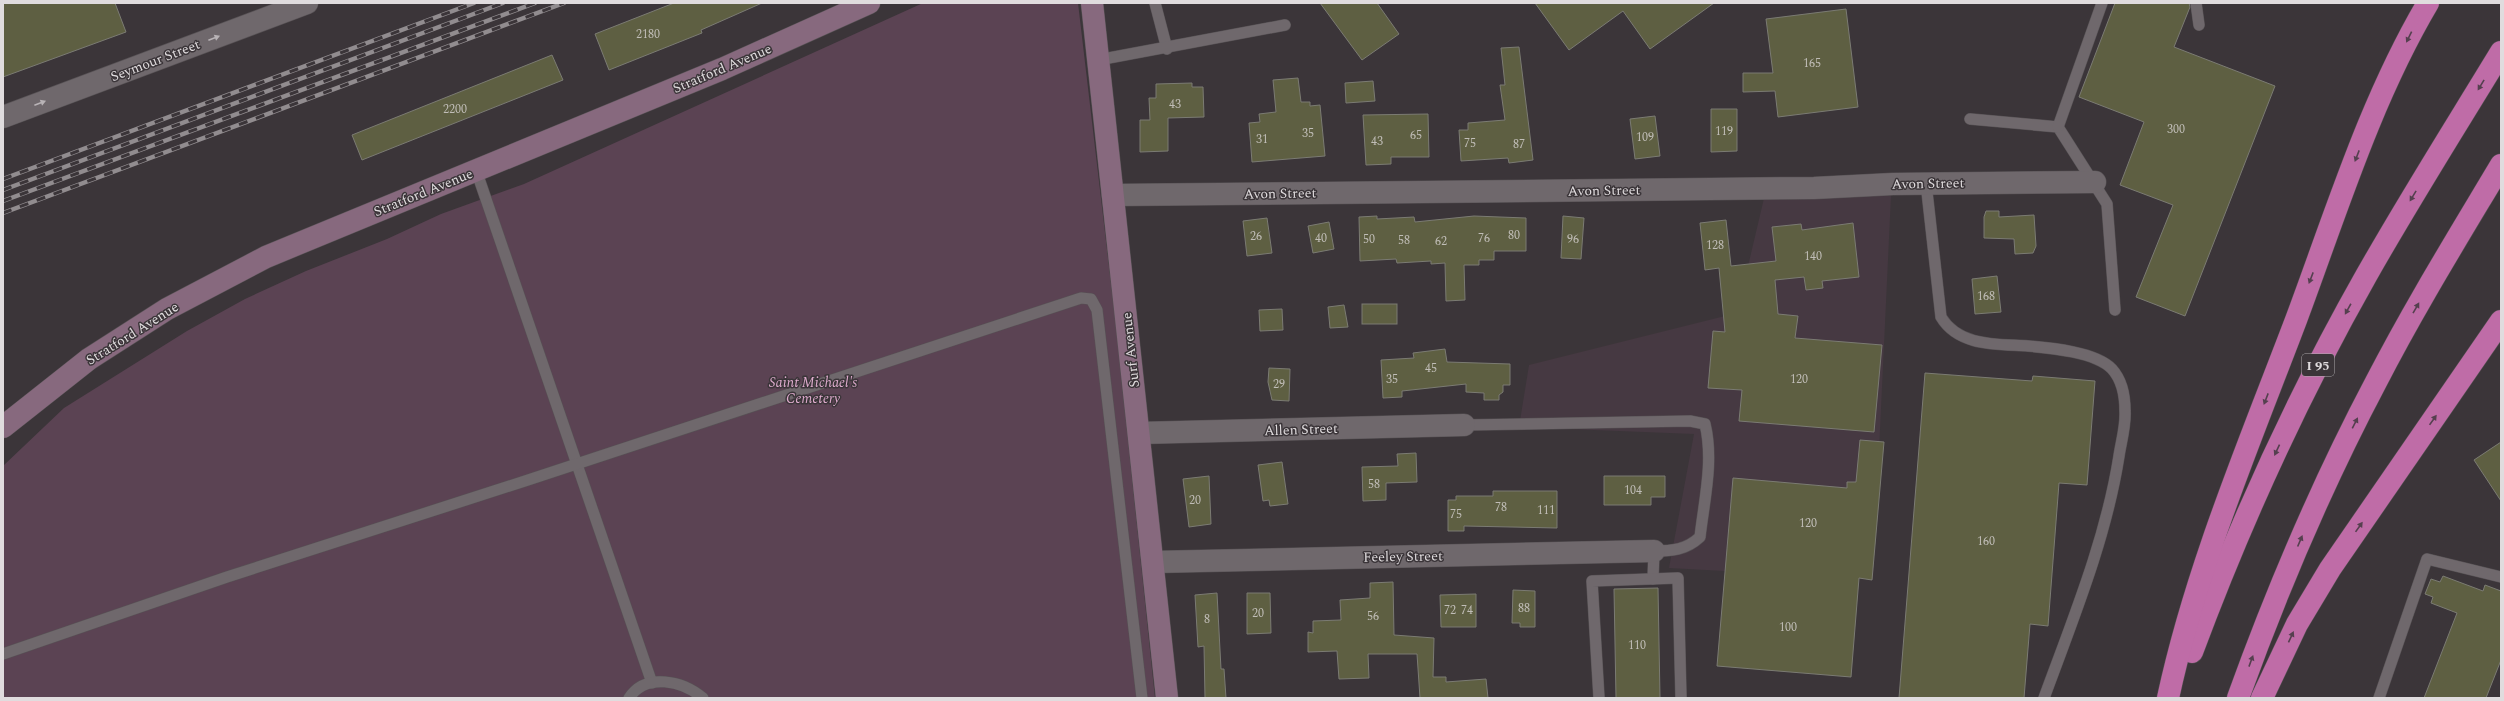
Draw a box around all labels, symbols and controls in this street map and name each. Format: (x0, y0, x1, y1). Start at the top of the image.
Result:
house number: 2180 (636, 25, 660, 44)
one-way arrow (2406, 31, 2412, 43)
street label: Seymour Street (107, 34, 203, 87)
one-way arrow (208, 34, 220, 40)
street label: Stratford Avenue (669, 38, 775, 99)
house number: 165 (1803, 54, 1821, 73)
one-way arrow (2477, 79, 2484, 91)
house number: 43 (1169, 95, 1181, 114)
one-way arrow (34, 100, 46, 106)
house number: 2200 (443, 100, 467, 119)
house number: 300 (2167, 120, 2185, 139)
house number: 119 (1715, 122, 1733, 141)
house number: 35 (1302, 124, 1314, 143)
house number: 65 (1410, 126, 1422, 145)
house number: 109 (1636, 128, 1654, 147)
house number: 31 (1256, 130, 1268, 149)
house number: 43 (1371, 132, 1383, 151)
house number: 75 (1464, 134, 1476, 153)
house number: 87 (1513, 135, 1525, 154)
one-way arrow (2354, 151, 2360, 163)
street label: Stratford Avenue (370, 163, 476, 222)
street label: Avon Street (1892, 172, 1965, 195)
street label: Avon Street (1568, 179, 1641, 202)
street label: Avon Street (1244, 182, 1317, 205)
one-way arrow (2410, 190, 2417, 202)
house number: 80 (1508, 226, 1520, 245)
house number: 26 (1250, 227, 1262, 246)
house number: 40 (1315, 229, 1327, 248)
house number: 76 (1478, 229, 1490, 248)
house number: 50 (1363, 230, 1375, 249)
house number: 96 (1567, 230, 1579, 249)
house number: 58 (1398, 231, 1410, 250)
house number: 62 (1435, 232, 1447, 251)
house number: 128 (1706, 236, 1724, 255)
house number: 140 (1804, 247, 1822, 266)
one-way arrow (2308, 272, 2314, 284)
house number: 168 (1977, 287, 1995, 306)
street label: Stratford Avenue (82, 296, 183, 370)
one-way arrow (2413, 302, 2420, 314)
one-way arrow (2345, 303, 2352, 315)
street label: Surf Avenue (1116, 311, 1145, 389)
road number: I 95 (2302, 354, 2334, 376)
house number: 45 (1425, 359, 1437, 378)
house number: 35 (1386, 370, 1398, 389)
house number: 120 (1790, 370, 1808, 389)
park label: Saint Michael's Cemetery (769, 372, 857, 409)
house number: 29 (1273, 375, 1285, 394)
one-way arrow (2262, 394, 2268, 406)
one-way arrow (2429, 415, 2437, 425)
one-way arrow (2352, 417, 2358, 429)
street label: Allen Street (1264, 418, 1338, 441)
one-way arrow (2274, 444, 2280, 455)
house number: 58 (1368, 475, 1380, 494)
house number: 104 (1624, 481, 1642, 500)
house number: 20 (1189, 491, 1201, 510)
house number: 78 (1495, 498, 1507, 517)
house number: 111 (1537, 501, 1555, 520)
house number: 75 (1450, 505, 1462, 524)
house number: 120 (1799, 514, 1817, 533)
one-way arrow (2355, 522, 2363, 532)
house number: 160 (1977, 532, 1995, 551)
one-way arrow (2297, 535, 2303, 546)
street label: Feeley Street (1363, 545, 1443, 568)
house number: 88 (1518, 599, 1530, 618)
house number: 72 (1444, 601, 1456, 620)
house number: 74 (1461, 601, 1473, 620)
house number: 20 (1252, 604, 1264, 623)
house number: 56 (1367, 607, 1379, 626)
house number: 8 (1204, 610, 1210, 629)
house number: 100 (1779, 618, 1797, 637)
one-way arrow (2288, 632, 2294, 643)
house number: 110 (1628, 636, 1646, 655)
one-way arrow (2249, 655, 2255, 667)

